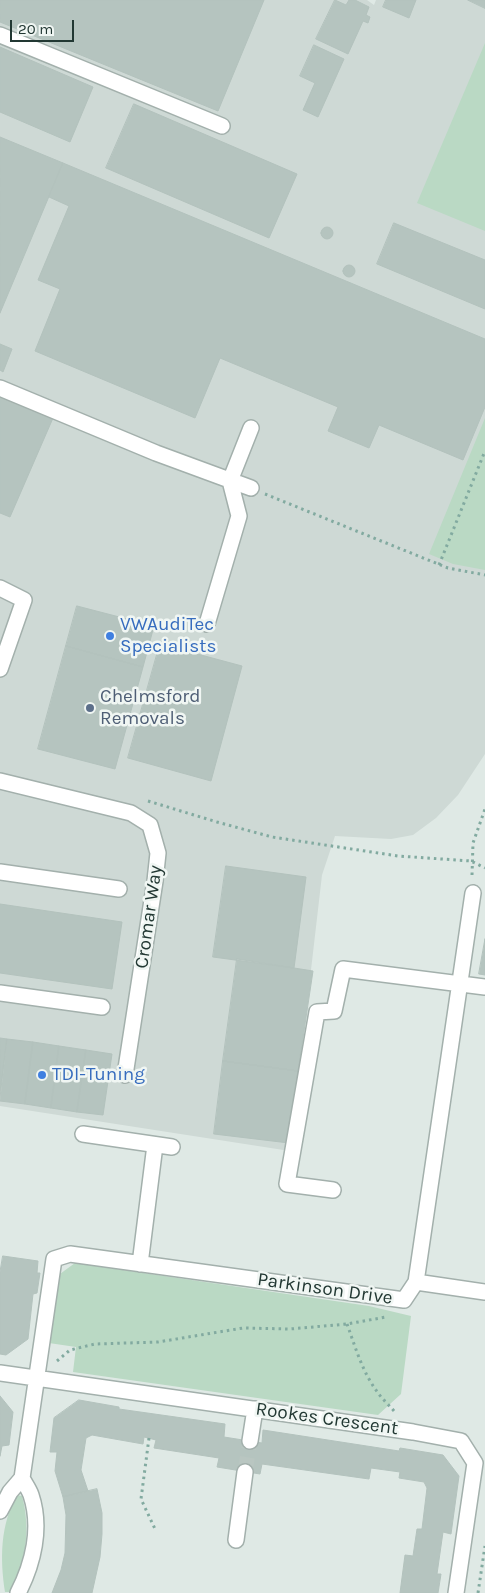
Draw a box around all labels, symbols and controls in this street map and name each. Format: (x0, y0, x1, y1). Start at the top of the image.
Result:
scale bar (12, 10, 76, 42)
text: 20 m (18, 20, 53, 38)
place label: VWAudiTec Specialists (120, 614, 216, 658)
marker: VWAudiTec Specialists (104, 630, 116, 642)
place label: Chelmsford Removals (100, 686, 200, 730)
marker: Chelmsford Removals (84, 702, 96, 714)
street label: Cromar Way (130, 864, 168, 970)
place label: TDI-Tuning (52, 1064, 145, 1086)
marker: TDI-Tuning (36, 1069, 48, 1081)
street label: Parkinson Drive (256, 1268, 394, 1310)
street label: Rookes Crescent (254, 1398, 400, 1440)

